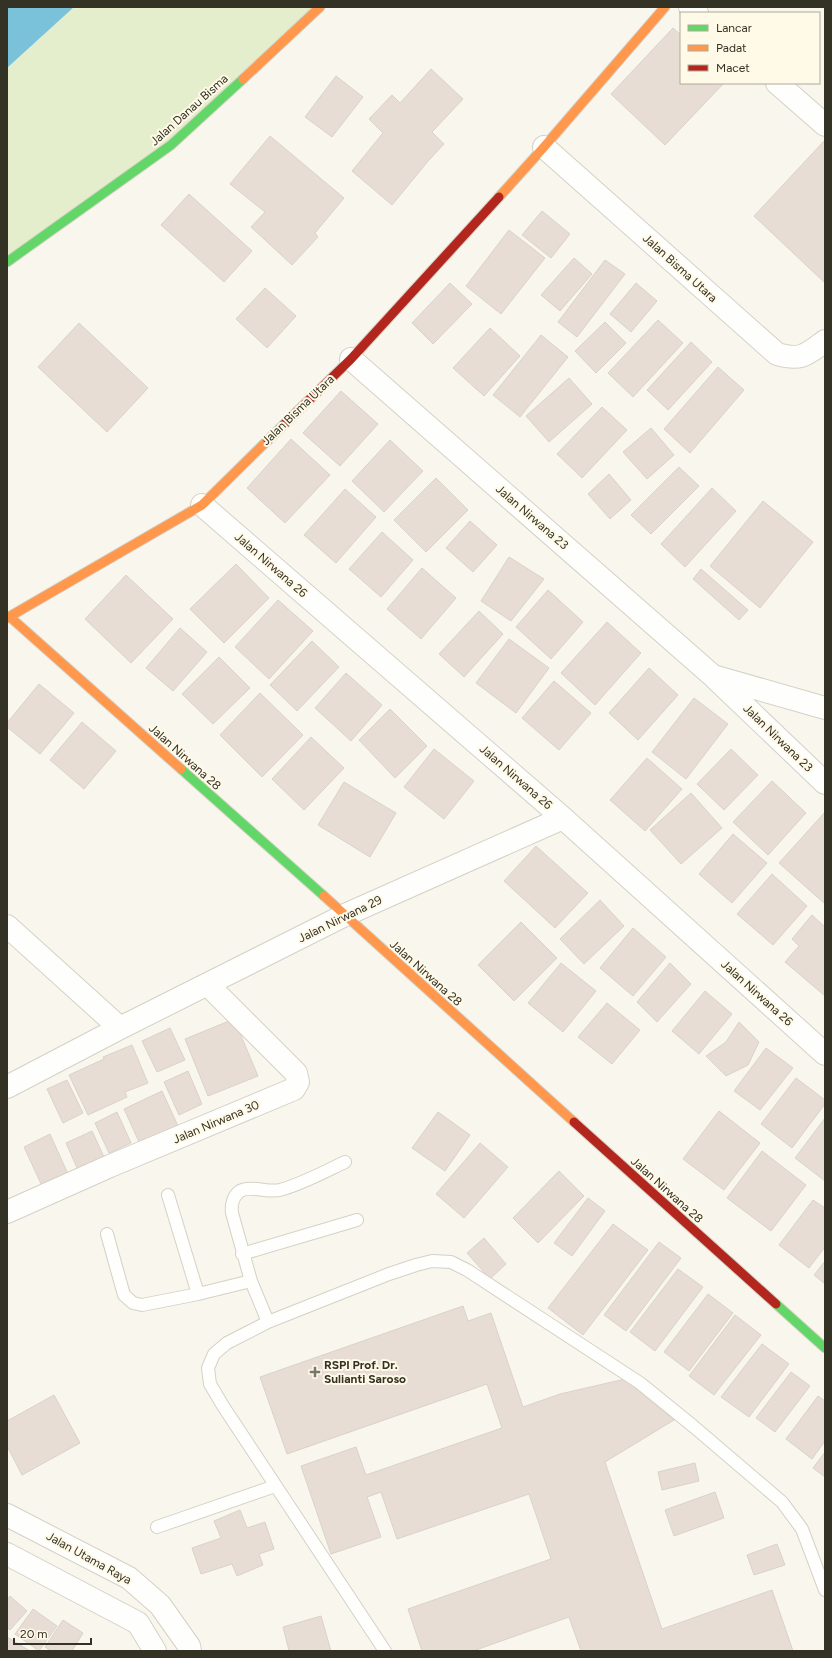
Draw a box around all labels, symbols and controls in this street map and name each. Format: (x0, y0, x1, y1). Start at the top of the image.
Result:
legend (680, 12, 820, 84)
text: Lancar (716, 21, 752, 35)
text: Padat (716, 41, 747, 55)
text: Macet (716, 61, 750, 75)
street label: Jalan Danau Bisma (147, 71, 231, 149)
street label: Jalan Bisma Utara (640, 231, 720, 305)
street label: Jalan Bisma Utara (259, 372, 337, 448)
street label: Jalan Nirwana 23 (493, 482, 571, 552)
street label: Jalan Nirwana 26 (232, 530, 310, 600)
street label: Jalan Nirwana 23 (740, 701, 816, 775)
street label: Jalan Nirwana 28 (146, 721, 224, 793)
street label: Jalan Nirwana 26 (477, 742, 555, 812)
street label: Jalan Nirwana 29 (296, 893, 384, 945)
street label: Jalan Nirwana 28 (387, 937, 465, 1009)
street label: Jalan Nirwana 26 (718, 957, 796, 1029)
street label: Jalan Nirwana 30 (171, 1097, 261, 1146)
street label: Jalan Nirwana 28 (628, 1154, 706, 1226)
place label: RSPI Prof. Dr. Sulianti Saroso (324, 1358, 406, 1386)
marker: RSPI Prof. Dr. Sulianti Saroso (309, 1366, 321, 1378)
street label: Jalan Utama Raya (44, 1529, 134, 1587)
scale bar (14, 1620, 91, 1646)
text: 20 m (20, 1627, 48, 1641)

